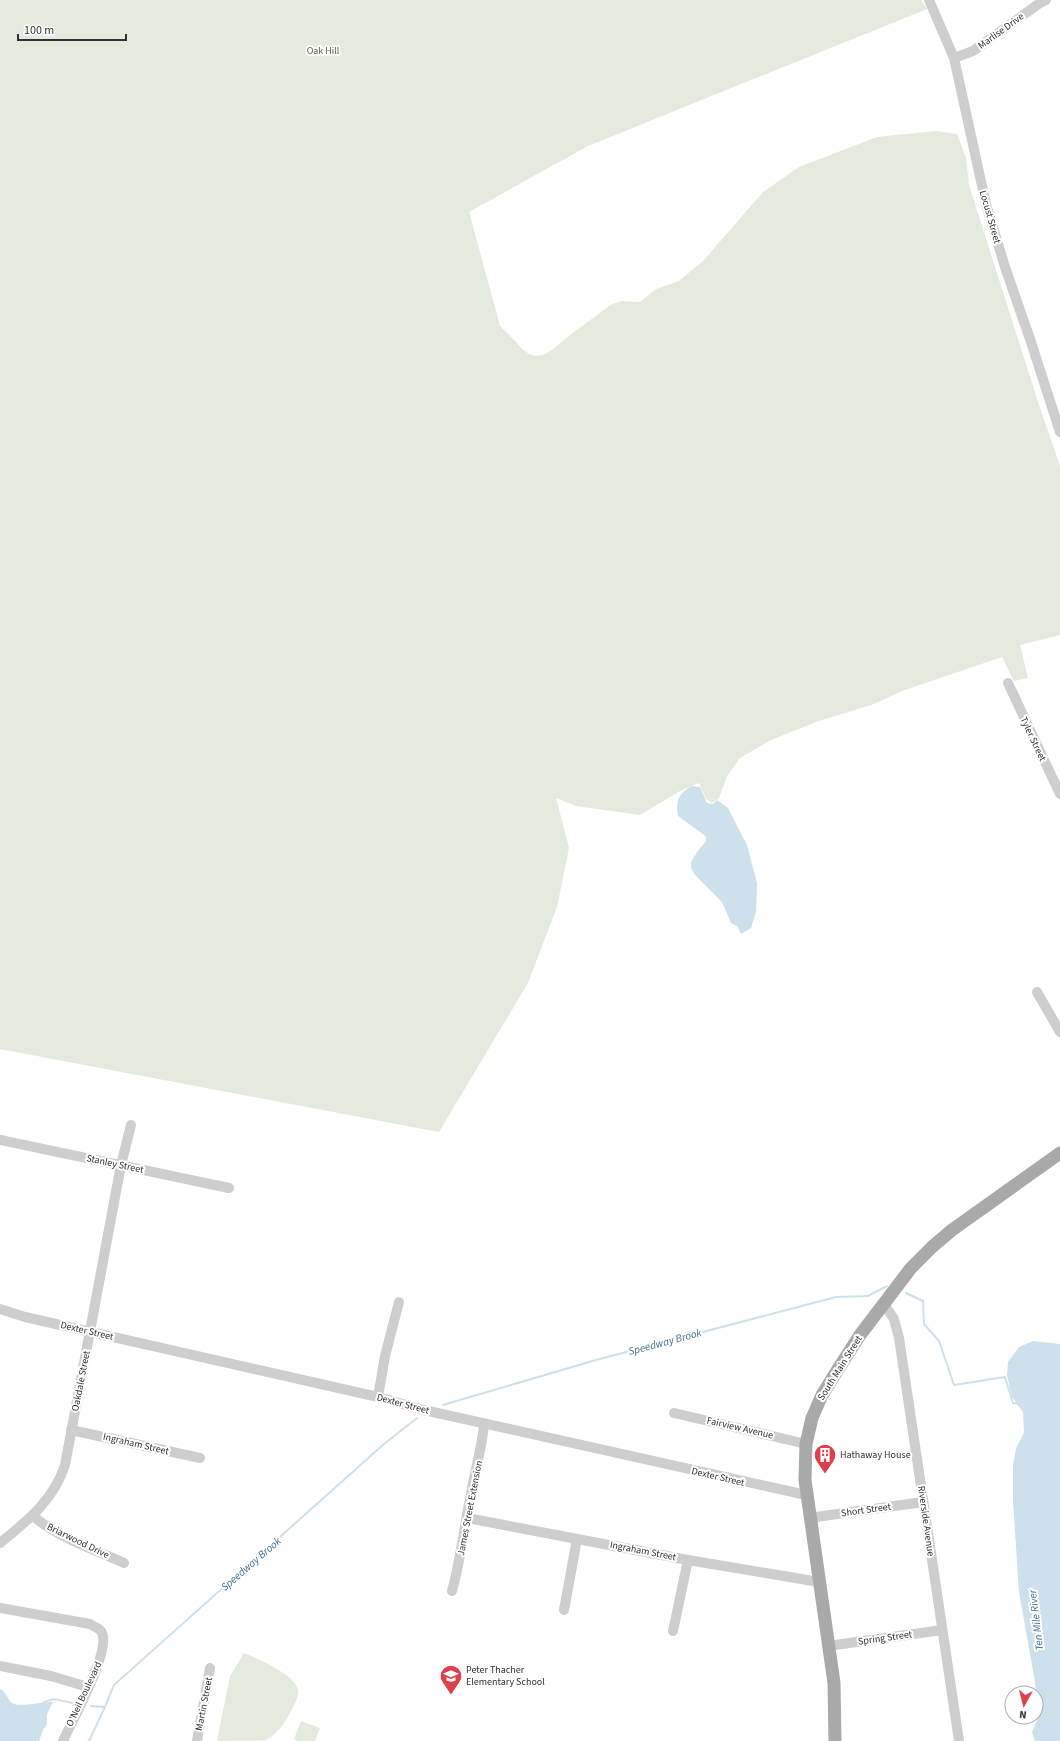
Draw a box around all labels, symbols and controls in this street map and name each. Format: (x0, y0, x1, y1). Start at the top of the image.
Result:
street label: Marlise Drive (975, 10, 1027, 52)
scale bar (18, 16, 126, 42)
text: 100 m (24, 22, 54, 39)
park label: Oak Hill (307, 44, 340, 58)
street label: Locust Street (976, 189, 1004, 246)
street label: Tyler Street (1017, 714, 1050, 764)
street label: Stanley Street (85, 1151, 145, 1177)
street label: Dexter Street (59, 1318, 115, 1344)
water label: Speedway Brook (627, 1325, 704, 1359)
street label: South Main Street (814, 1332, 866, 1403)
street label: Oakdale Street (68, 1349, 94, 1413)
street label: Dexter Street (375, 1390, 431, 1418)
street label: Fairview Avenue (705, 1414, 775, 1442)
street label: Ingraham Street (102, 1430, 171, 1459)
building icon: Hathaway House (812, 1442, 838, 1475)
place label: Hathaway House (840, 1448, 911, 1462)
street label: James Street Extension (454, 1459, 486, 1557)
street label: Dexter Street (690, 1464, 746, 1490)
street label: Riverside Avenue (914, 1485, 938, 1557)
street label: Short Street (840, 1499, 892, 1520)
street label: Briarwood Drive (44, 1520, 112, 1562)
water label: Speedway Brook (218, 1533, 285, 1594)
street label: Ingraham Street (609, 1538, 678, 1564)
water label: Ten Mile River (1025, 1587, 1047, 1651)
street label: Spring Street (857, 1627, 914, 1649)
street label: O'Neil Boulevard (63, 1659, 105, 1729)
school or university icon: Peter Thacher Elementary School (438, 1663, 464, 1696)
place label: Peter Thacher Elementary School (466, 1663, 545, 1689)
street label: Martin Street (192, 1675, 216, 1732)
north arrow (1004, 1685, 1044, 1725)
text: N (1018, 1707, 1027, 1722)

